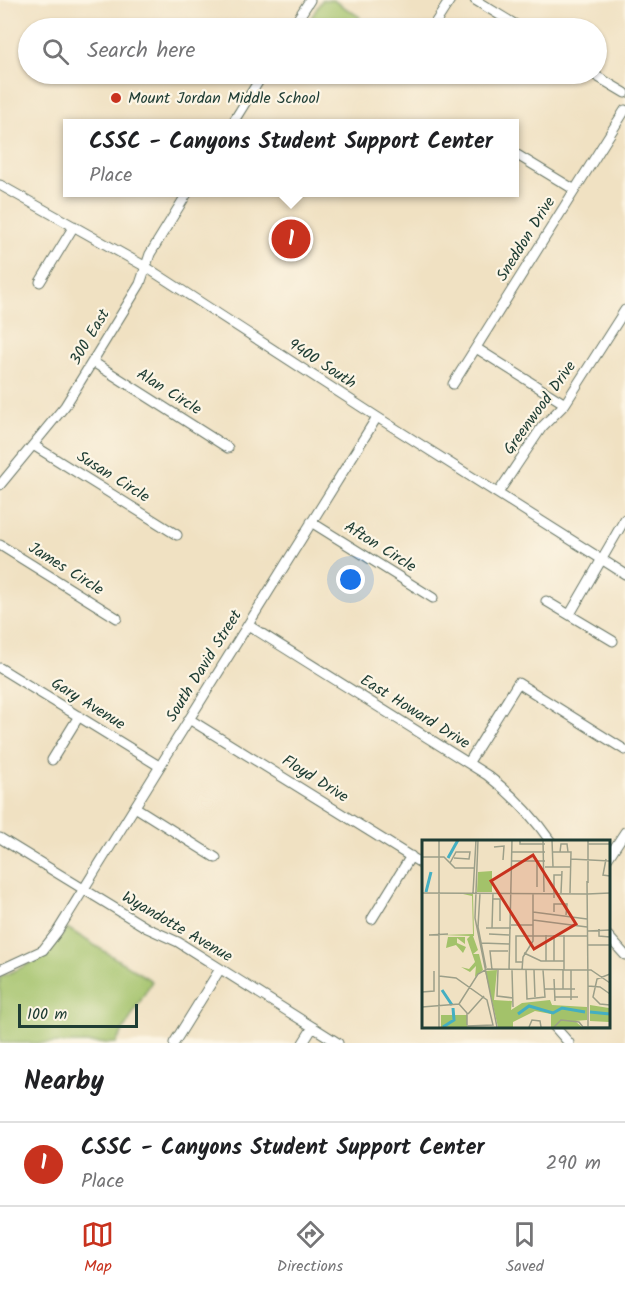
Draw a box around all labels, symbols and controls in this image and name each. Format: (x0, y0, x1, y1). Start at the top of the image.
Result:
search box (18, 18, 607, 84)
text: Search here (87, 34, 195, 69)
icon: search (39, 35, 72, 68)
place label: Mount Jordan Middle School (128, 86, 320, 111)
marker: Mount Jordan Middle School (109, 91, 123, 105)
popup (63, 119, 519, 197)
text: CSSC - Canyons Student Support Center (89, 125, 493, 160)
text: Place (89, 160, 132, 192)
street label: Sneddon Drive (490, 192, 562, 286)
pin: 1 (272, 216, 310, 262)
street label: 300 East (63, 304, 117, 370)
street label: 9400 South (283, 332, 361, 396)
street label: Greenwood Drive (497, 356, 583, 460)
street label: Alan Circle (131, 362, 207, 422)
street label: Susan Circle (71, 445, 155, 509)
street label: Afton Circle (339, 515, 421, 579)
street label: James Circle (23, 536, 109, 602)
your location (336, 565, 365, 594)
street label: South David Street (159, 604, 249, 727)
street label: East Howard Drive (355, 668, 475, 756)
street label: Gary Avenue (46, 671, 130, 737)
street label: Floyd Drive (277, 749, 353, 809)
inset map (422, 840, 610, 1028)
street label: Wyandotte Avenue (117, 885, 237, 969)
scale bar (18, 1001, 138, 1028)
text: 100 m (27, 1002, 67, 1027)
text: Nearby (24, 1061, 104, 1103)
text: CSSC - Canyons Student Support Center (81, 1131, 484, 1166)
text: 1 (40, 1148, 47, 1180)
text: 290 m (546, 1148, 601, 1180)
text: Place (81, 1166, 124, 1198)
tab: Map (81, 1218, 114, 1279)
tab: Directions (277, 1218, 343, 1279)
tab: Saved (506, 1218, 544, 1279)

